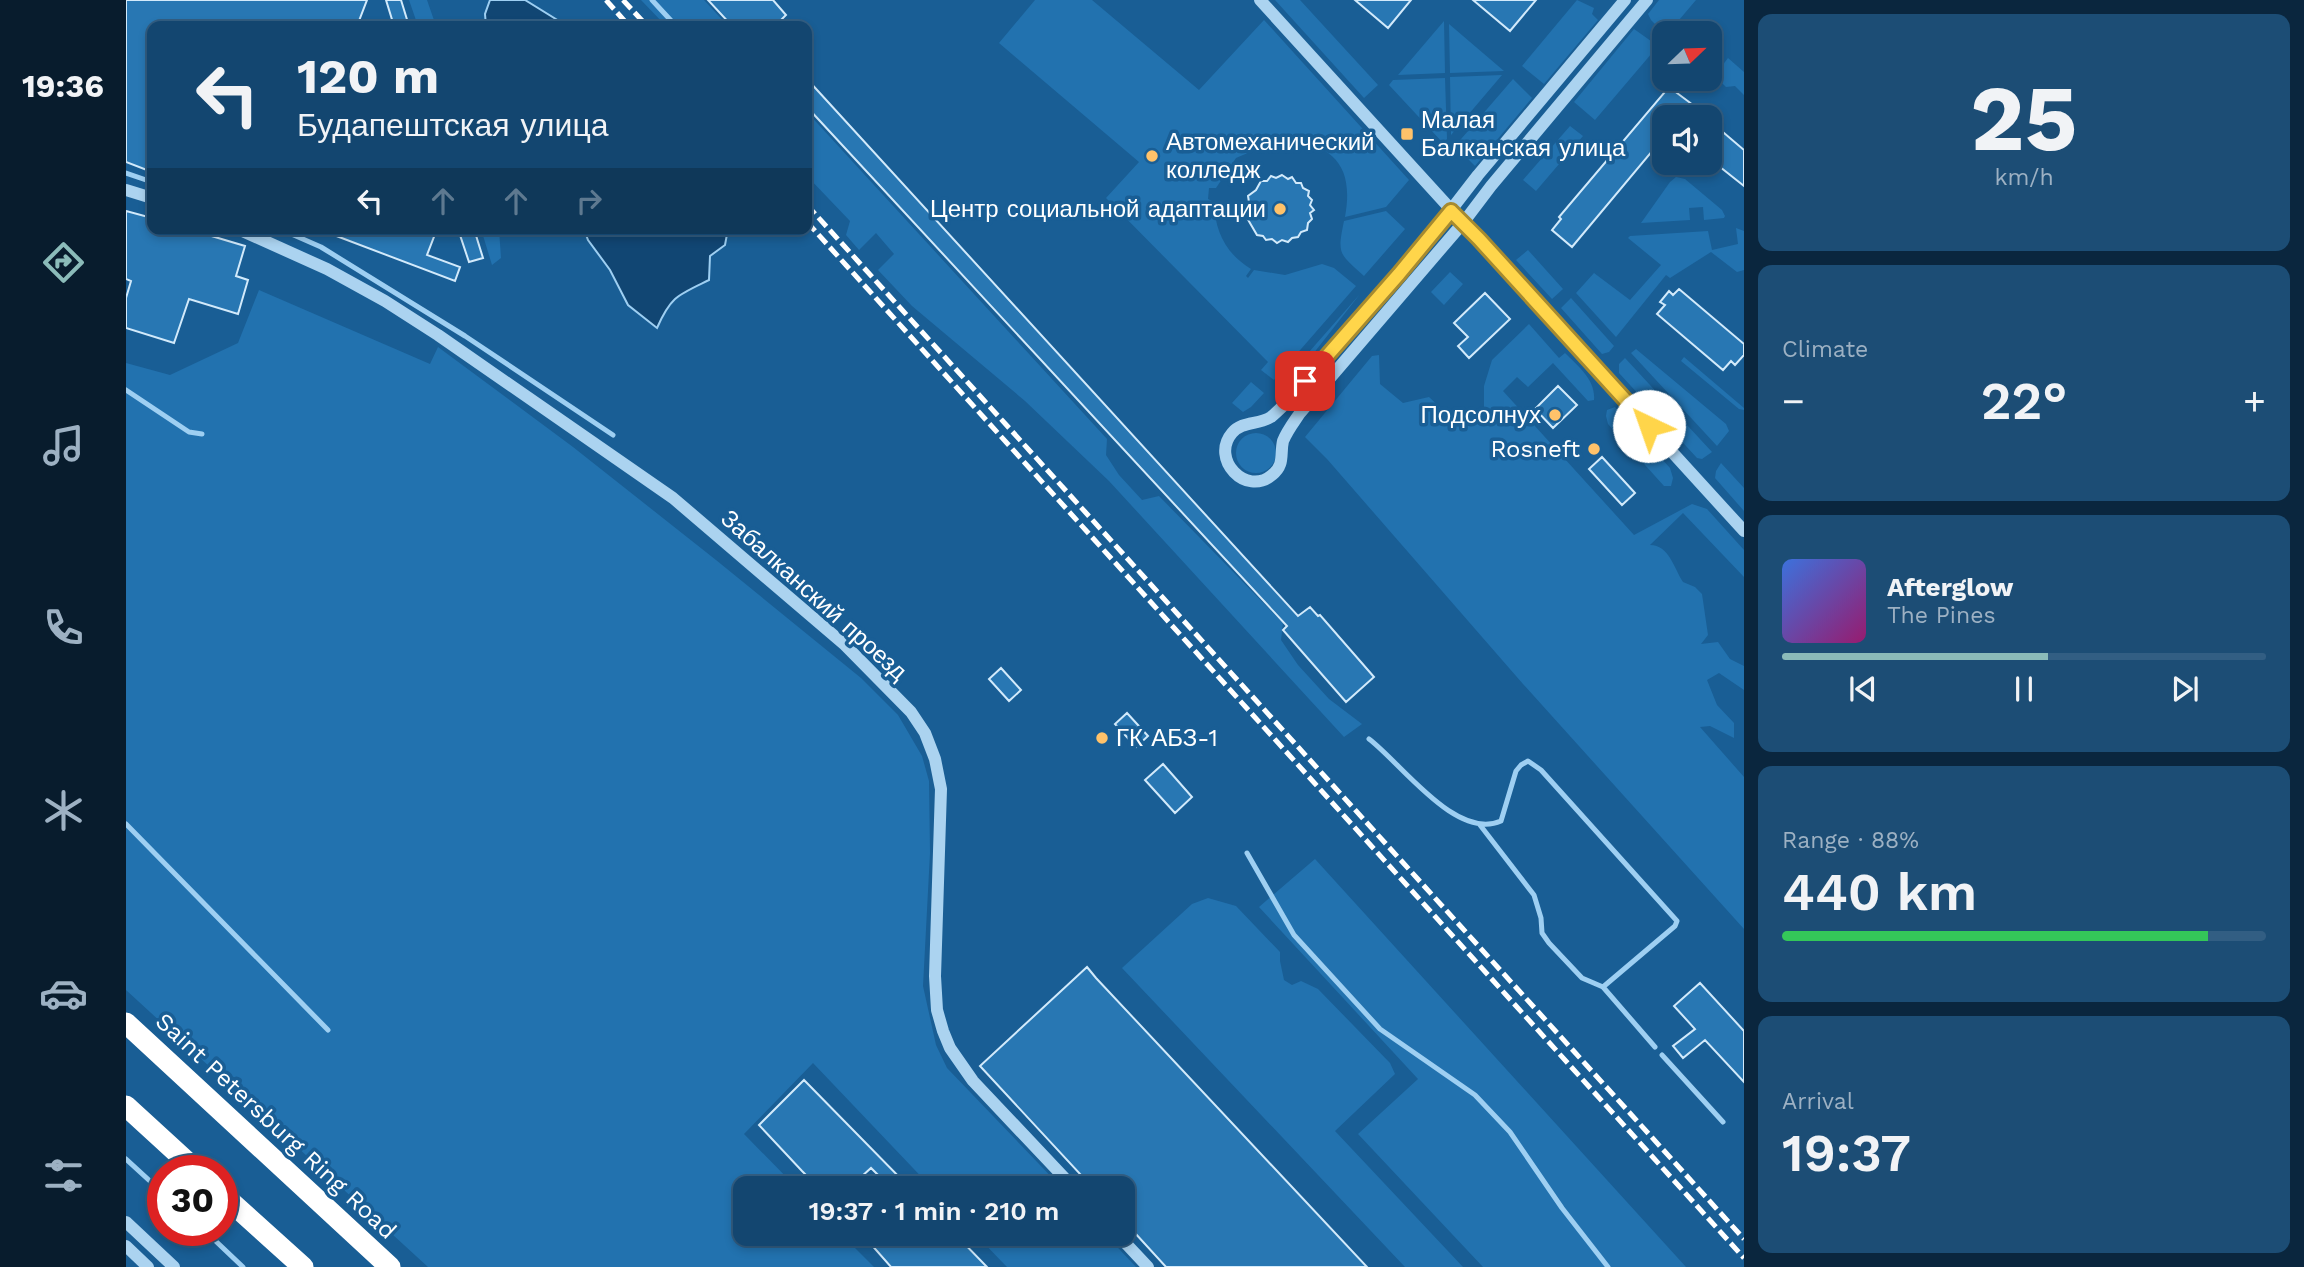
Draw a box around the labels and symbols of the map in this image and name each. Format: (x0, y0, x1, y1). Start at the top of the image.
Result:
north arrow (1652, 21, 1722, 91)
place label: Малая Балканская улица (1421, 106, 1626, 162)
marker: Малая Балканская улица (1399, 126, 1415, 142)
place label: Автомеханический колледж (1166, 128, 1375, 184)
marker: Автомеханический колледж (1144, 148, 1160, 164)
place label: Центр социальной адаптации (930, 195, 1266, 223)
marker: Центр социальной адаптации (1272, 201, 1288, 217)
pin (1275, 351, 1335, 411)
position arrow (1612, 389, 1686, 463)
place label: Подсолнух (1421, 401, 1541, 429)
marker: Подсолнух (1547, 407, 1563, 423)
place label: Rosneft (1491, 435, 1580, 463)
marker: Rosneft (1586, 441, 1602, 457)
street label: Забалканский проезд (715, 504, 913, 686)
place label: ГК АБЗ-1 (1116, 724, 1218, 752)
marker: ГК АБЗ-1 (1094, 730, 1110, 746)
street label: Saint Petersburg Ring Road (150, 1007, 402, 1245)
speed limit sign: 30 (147, 1155, 238, 1246)

